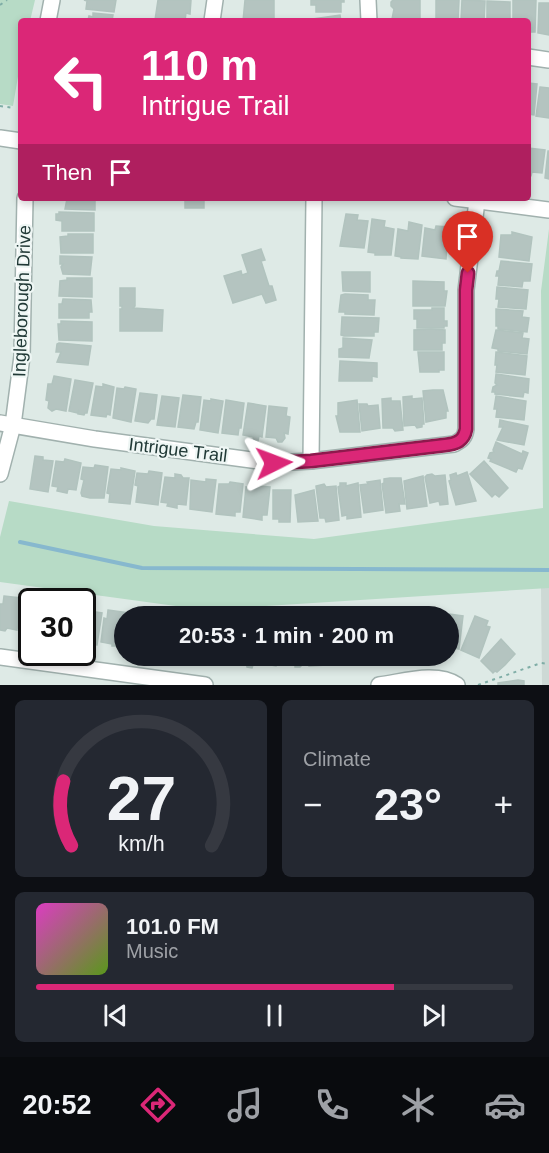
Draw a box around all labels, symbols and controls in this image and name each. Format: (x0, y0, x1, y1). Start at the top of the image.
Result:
icon: left (42, 42, 120, 120)
text: 110 m (141, 42, 258, 89)
text: Intrigue Trail (141, 91, 290, 121)
icon: arrive (104, 156, 137, 189)
text: Then (42, 160, 92, 185)
pin (442, 211, 493, 273)
icon: arrive (451, 220, 484, 253)
street label: Ingleborough Drive (9, 225, 35, 377)
position arrow (242, 431, 306, 495)
street label: Intrigue Trail (128, 434, 228, 466)
speed limit sign: 30 (18, 588, 96, 666)
text: 20:53 · 1 min · 200 m (179, 623, 394, 648)
text: Climate (303, 748, 371, 770)
text: 27 (106, 764, 176, 833)
text: 23° (374, 779, 442, 830)
text: − (303, 786, 322, 823)
text: + (494, 786, 513, 823)
text: km/h (118, 832, 164, 856)
text: 101.0 FM (126, 914, 219, 939)
text: Music (126, 940, 178, 962)
icon: previous (99, 999, 132, 1032)
icon: pause (258, 999, 291, 1032)
icon: next (417, 999, 450, 1032)
icon: directions (137, 1084, 179, 1126)
icon: music (224, 1084, 266, 1126)
icon: phone (311, 1084, 353, 1126)
icon: climate (397, 1084, 439, 1126)
icon: car (484, 1084, 526, 1126)
text: 20:52 (22, 1090, 92, 1120)

